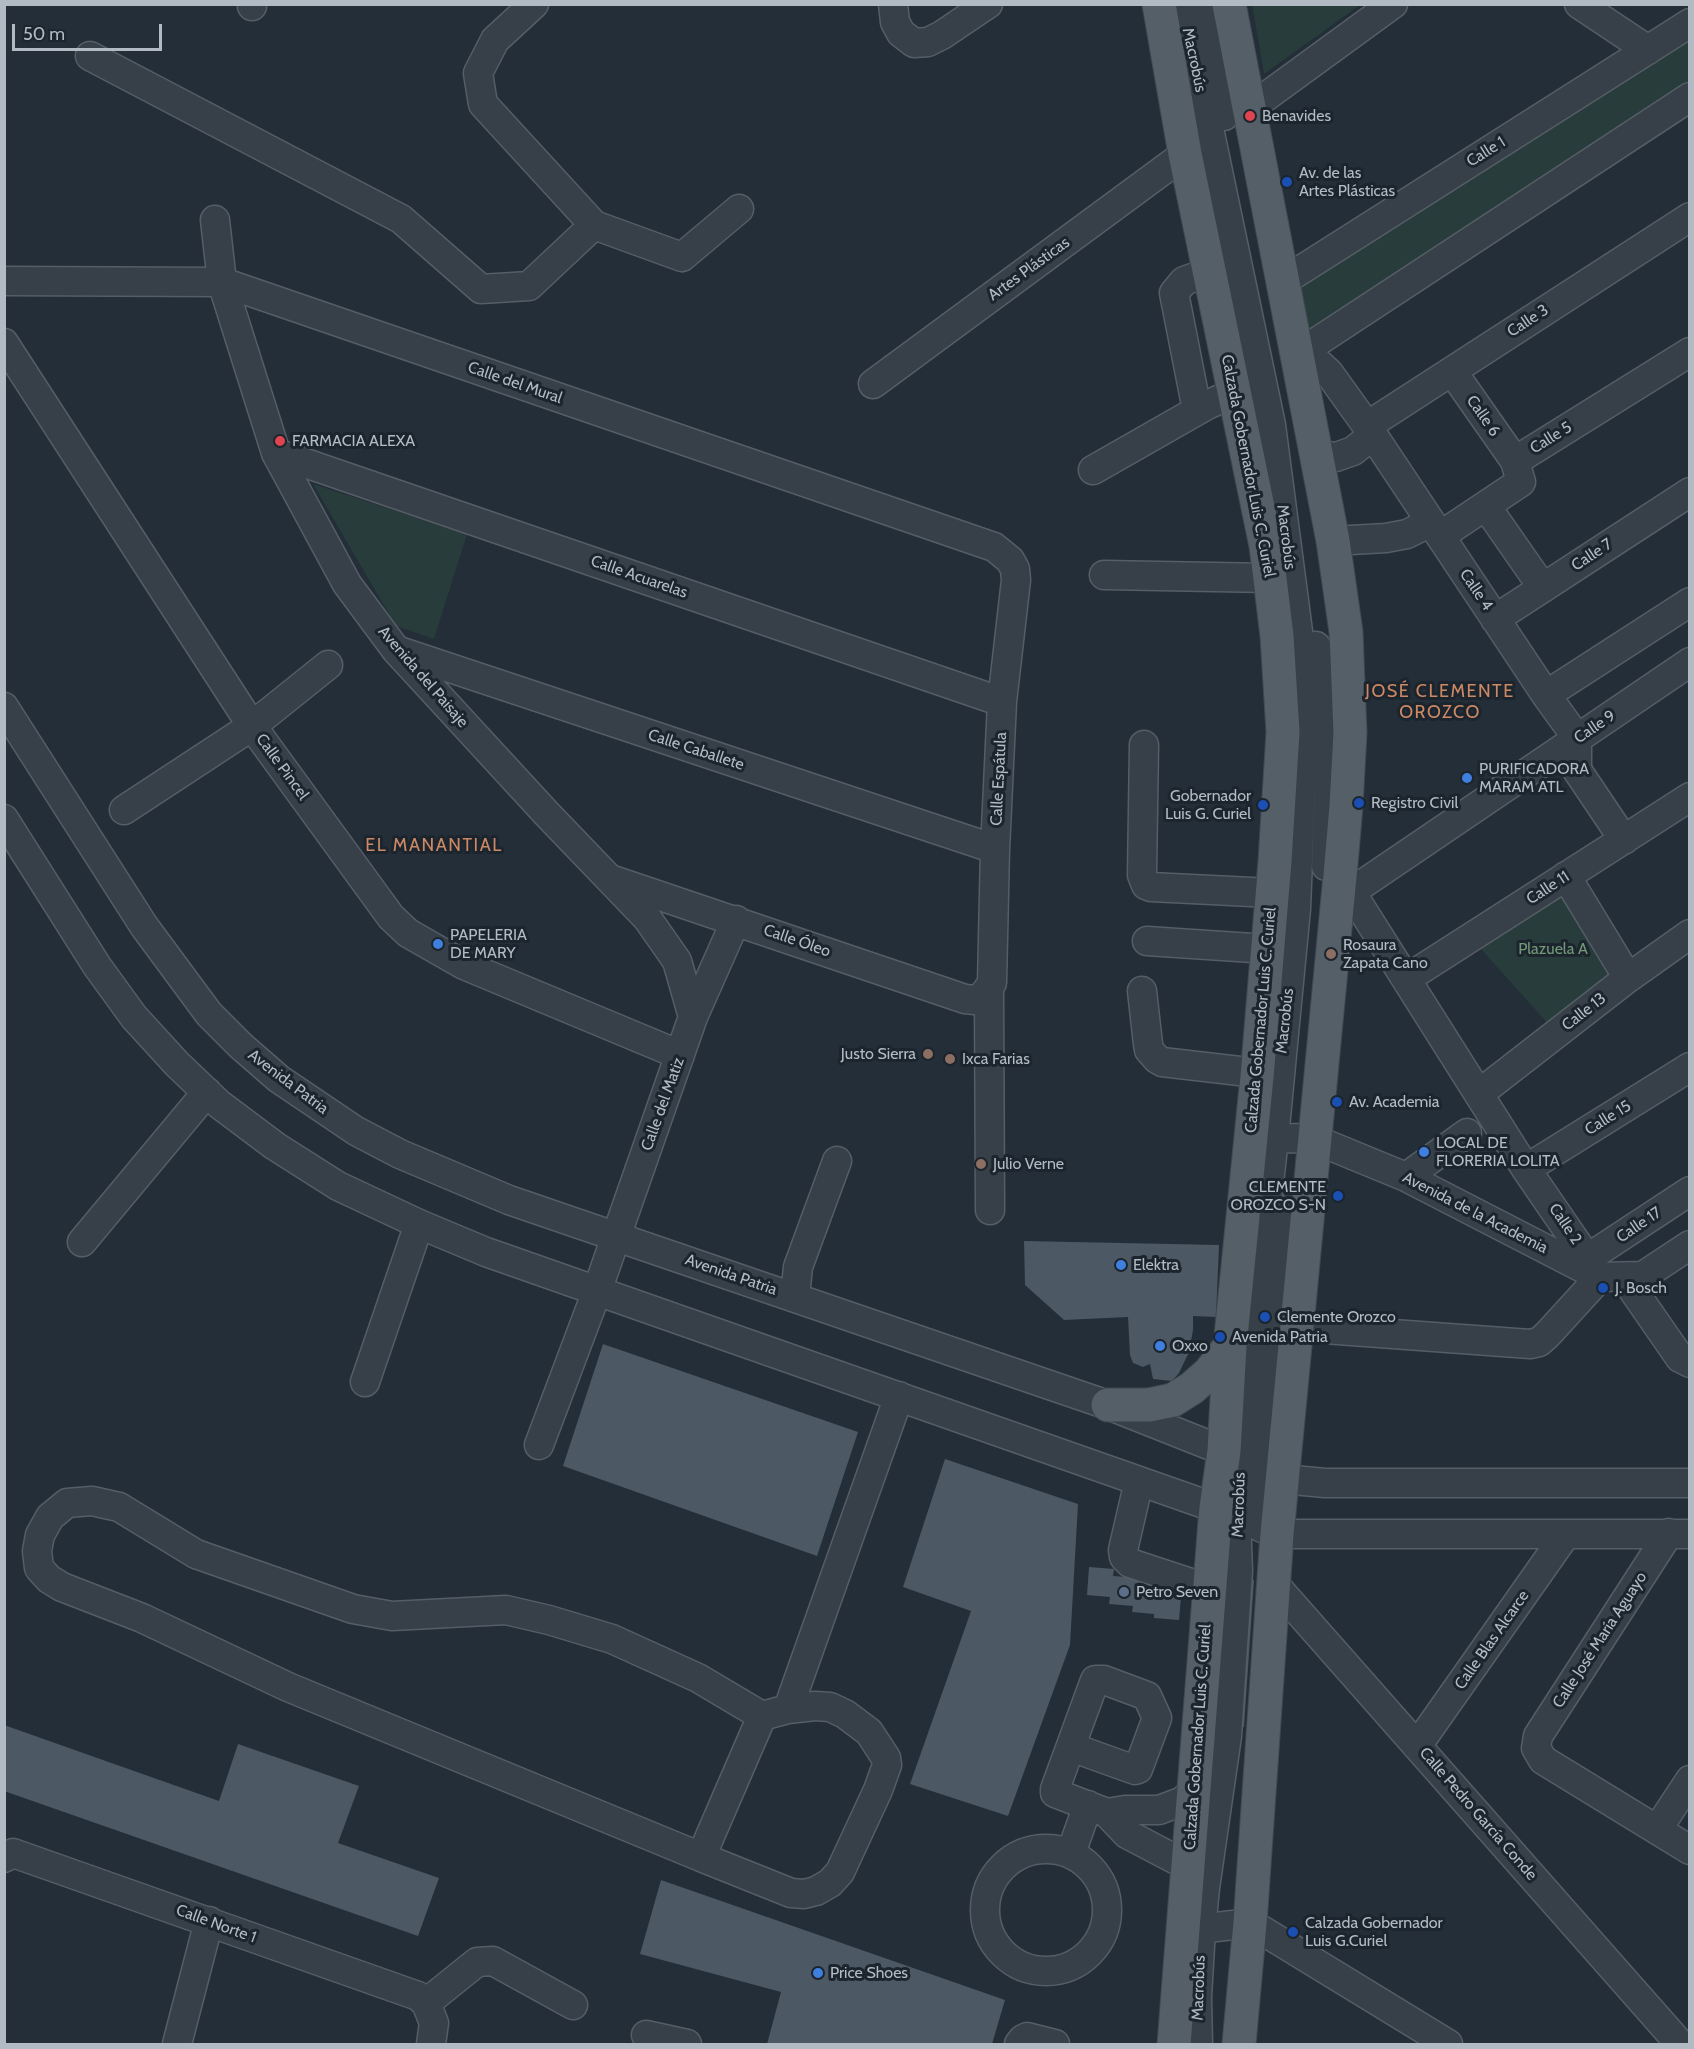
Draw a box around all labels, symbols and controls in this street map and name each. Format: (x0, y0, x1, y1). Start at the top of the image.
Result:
scale bar (15, 12, 165, 50)
text: 50 m (23, 23, 65, 45)
street label: Macrobús (1178, 26, 1210, 94)
place label: Benavides (1262, 106, 1331, 126)
marker: Benavides (1243, 109, 1257, 123)
street label: Calle 1 (1463, 133, 1509, 171)
place label: Av. de las Artes Plásticas (1299, 163, 1395, 201)
marker: Av. de las Artes Plásticas (1280, 175, 1294, 189)
street label: Artes Plásticas (984, 233, 1074, 305)
street label: Calle 3 (1504, 301, 1552, 341)
street label: Calzada Gobernador Luis C. Curiel (1217, 353, 1279, 579)
street label: Calle del Mural (465, 358, 565, 408)
street label: Calle 6 (1462, 392, 1504, 440)
street label: Calle 5 (1527, 418, 1575, 458)
place label: FARMACIA ALEXA (292, 431, 415, 451)
marker: FARMACIA ALEXA (273, 434, 287, 448)
street label: Macrobús (1272, 503, 1300, 571)
street label: Calle 7 (1568, 535, 1616, 575)
street label: Calle Acuarelas (588, 551, 690, 603)
street label: Calle 4 (1455, 566, 1497, 614)
street label: Avenida del Paisaje (374, 622, 472, 732)
district label: JOSÉ CLEMENTE OROZCO (1365, 681, 1515, 724)
street label: Calle 9 (1571, 706, 1619, 748)
street label: Calle Caballete (645, 725, 747, 775)
street label: Calle Pincel (252, 730, 312, 804)
street label: Calle Espátula (987, 732, 1011, 826)
place label: PURIFICADORA MARAM ATL (1479, 759, 1589, 797)
marker: PURIFICADORA MARAM ATL (1460, 771, 1474, 785)
place label: Gobernador Luis G. Curiel (1165, 786, 1251, 824)
place label: Registro Civil (1371, 793, 1458, 813)
marker: Registro Civil (1352, 796, 1366, 810)
marker: Gobernador Luis G. Curiel (1256, 798, 1270, 812)
district label: EL MANANTIAL (365, 835, 503, 857)
street label: Calle 11 (1523, 867, 1573, 909)
street label: Calzada Gobernador Luis C. Curiel (1242, 906, 1280, 1134)
street label: Calle Óleo (761, 921, 833, 961)
place label: PAPELERIA DE MARY (450, 925, 527, 963)
place label: Rosaura Zapata Cano (1343, 935, 1428, 973)
marker: PAPELERIA DE MARY (431, 937, 445, 951)
park label: Plazuela A (1518, 939, 1588, 959)
marker: Rosaura Zapata Cano (1324, 947, 1338, 961)
street label: Macrobús (1272, 987, 1298, 1055)
street label: Calle 13 (1558, 989, 1610, 1035)
place label: Justo Sierra (841, 1044, 916, 1064)
street label: Avenida Patria (244, 1046, 332, 1118)
marker: Justo Sierra (921, 1047, 935, 1061)
place label: Ixca Farias (962, 1049, 1030, 1069)
marker: Ixca Farias (943, 1052, 957, 1066)
street label: Calle del Matiz (637, 1055, 689, 1153)
place label: Av. Academia (1349, 1092, 1439, 1112)
marker: Av. Academia (1330, 1095, 1344, 1109)
street label: Calle 15 (1581, 1096, 1635, 1140)
place label: LOCAL DE FLORERIA LOLITA (1436, 1133, 1560, 1171)
marker: LOCAL DE FLORERIA LOLITA (1417, 1145, 1431, 1159)
place label: Julio Verne (993, 1154, 1064, 1174)
marker: Julio Verne (974, 1157, 988, 1171)
street label: Avenida de la Academia (1399, 1168, 1551, 1258)
place label: CLEMENTE OROZCO S-N (1231, 1177, 1326, 1215)
marker: CLEMENTE OROZCO S-N (1331, 1189, 1345, 1203)
street label: Calle 2 (1544, 1200, 1586, 1248)
street label: Calle 17 (1613, 1203, 1665, 1247)
street label: Avenida Patria (683, 1250, 779, 1300)
place label: Elektra (1133, 1255, 1179, 1275)
marker: Elektra (1114, 1258, 1128, 1272)
place label: J. Bosch (1615, 1278, 1667, 1298)
marker: J. Bosch (1596, 1281, 1610, 1295)
place label: Clemente Orozco (1277, 1307, 1396, 1327)
marker: Clemente Orozco (1258, 1310, 1272, 1324)
place label: Avenida Patria (1232, 1327, 1328, 1347)
marker: Avenida Patria (1213, 1330, 1227, 1344)
place label: Oxxo (1172, 1336, 1208, 1356)
marker: Oxxo (1153, 1339, 1167, 1353)
street label: Macrobús (1228, 1472, 1250, 1538)
street label: Calle José María Aguayo (1549, 1568, 1651, 1712)
place label: Petro Seven (1136, 1582, 1218, 1602)
marker: Petro Seven (1117, 1585, 1131, 1599)
street label: Calle Blas Alcarce (1451, 1587, 1533, 1693)
street label: Calzada Gobernador Luis C. Curiel (1181, 1623, 1215, 1851)
street label: Calle Pedro García Conde (1415, 1744, 1541, 1884)
street label: Calle Norte 1 (173, 1901, 259, 1947)
place label: Calzada Gobernador Luis G.Curiel (1305, 1913, 1443, 1951)
marker: Calzada Gobernador Luis G.Curiel (1286, 1925, 1300, 1939)
street label: Macrobús (1188, 1955, 1210, 2021)
place label: Price Shoes (830, 1963, 908, 1983)
marker: Price Shoes (811, 1966, 825, 1980)

